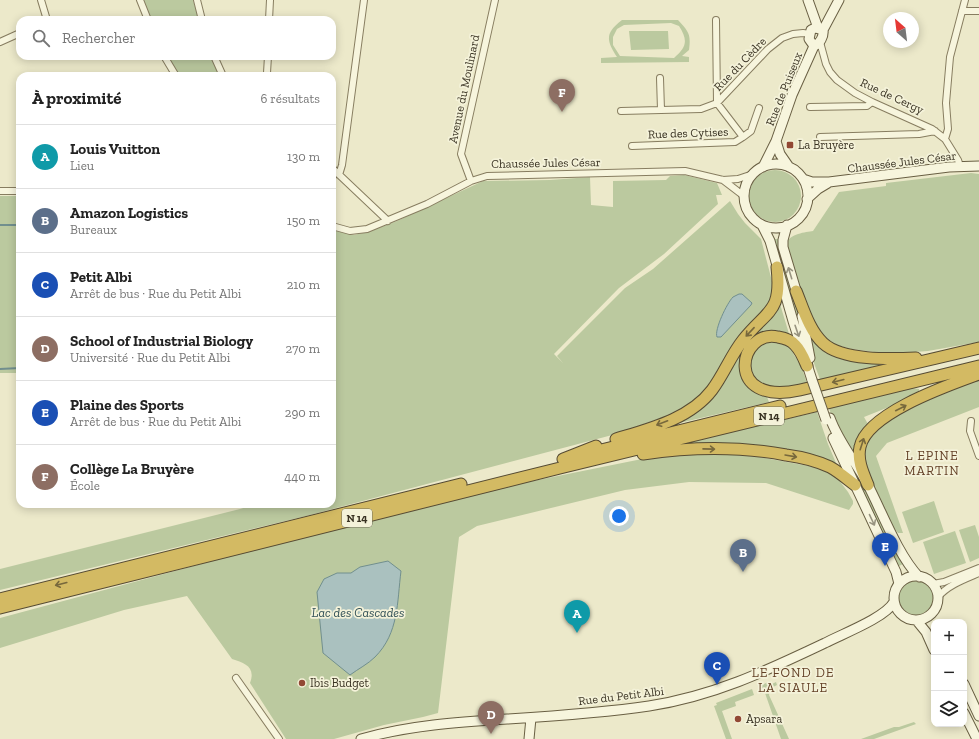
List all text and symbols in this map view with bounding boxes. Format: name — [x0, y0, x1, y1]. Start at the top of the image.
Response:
north arrow — [883, 12, 919, 48]
search box — [16, 16, 336, 60]
icon: search — [30, 27, 52, 49]
text: Rechercher — [62, 29, 136, 47]
street label: Avenue du Moulinard — [446, 33, 482, 145]
street label: Rue du Cèdre — [711, 34, 769, 94]
street label: Rue de Puiseux — [763, 50, 805, 128]
street label: Rue de Cergy — [858, 75, 927, 117]
pin: F — [549, 79, 575, 112]
text: À proximité — [32, 88, 121, 108]
text: 6 résultats — [261, 91, 320, 106]
street label: Rue des Cytises — [647, 125, 729, 141]
place label: La Bruyère — [798, 138, 855, 152]
text: Louis Vuitton — [70, 140, 160, 158]
marker: La Bruyère — [785, 140, 795, 150]
street label: Chaussée Jules César — [847, 148, 957, 176]
text: A — [41, 149, 49, 164]
text: 130 m — [287, 149, 320, 164]
street label: Chaussée Jules César — [491, 155, 601, 171]
text: Lieu — [70, 158, 94, 173]
text: Amazon Logistics — [70, 204, 188, 222]
text: B — [41, 213, 49, 228]
text: 150 m — [287, 213, 320, 228]
text: Bureaux — [70, 222, 117, 237]
one-way arrow — [786, 267, 793, 280]
text: Petit Albi — [70, 268, 132, 286]
text: C — [41, 277, 49, 292]
text: 210 m — [287, 277, 320, 292]
text: Arrêt de bus · Rue du Petit Albi — [70, 286, 241, 301]
one-way arrow — [793, 325, 801, 337]
one-way arrow — [745, 327, 755, 337]
text: School of Industrial Biology — [70, 332, 253, 350]
text: D — [40, 341, 50, 356]
text: 270 m — [286, 341, 320, 356]
text: Université · Rue du Petit Albi — [70, 350, 230, 365]
one-way arrow — [832, 378, 845, 386]
text: Plaine des Sports — [70, 396, 184, 414]
one-way arrow — [895, 404, 907, 411]
text: E — [41, 405, 49, 420]
text: 290 m — [285, 405, 320, 420]
road number: N 14 — [754, 407, 784, 425]
text: Arrêt de bus · Rue du Petit Albi — [70, 414, 241, 429]
one-way arrow — [656, 420, 668, 428]
one-way arrow — [859, 437, 866, 450]
one-way arrow — [702, 445, 715, 453]
district label: L EPINE MARTIN — [904, 448, 960, 478]
one-way arrow — [784, 452, 797, 460]
text: Collège La Bruyère — [70, 460, 194, 478]
text: F — [41, 469, 49, 484]
text: 440 m — [284, 469, 320, 484]
text: École — [70, 478, 100, 493]
your location — [609, 506, 629, 526]
road number: N 14 — [342, 509, 372, 527]
one-way arrow — [869, 514, 876, 526]
pin: E — [872, 533, 898, 566]
pin: B — [730, 539, 756, 572]
one-way arrow — [55, 580, 68, 588]
pin: A — [564, 600, 590, 633]
water label: Lac des Cascades — [312, 605, 404, 620]
map controls — [931, 619, 967, 727]
button: + — [931, 619, 967, 655]
pin: C — [704, 652, 730, 685]
button: − — [931, 655, 967, 691]
district label: LE FOND DE LA SIAULE — [752, 665, 834, 695]
place label: Ibis Budget — [310, 676, 369, 690]
marker: Ibis Budget — [297, 678, 307, 688]
street label: Rue du Petit Albi — [577, 684, 665, 708]
button: layers — [931, 691, 967, 727]
pin: D — [478, 701, 504, 734]
place label: Apsara — [746, 712, 782, 726]
marker: Apsara — [733, 714, 743, 724]

